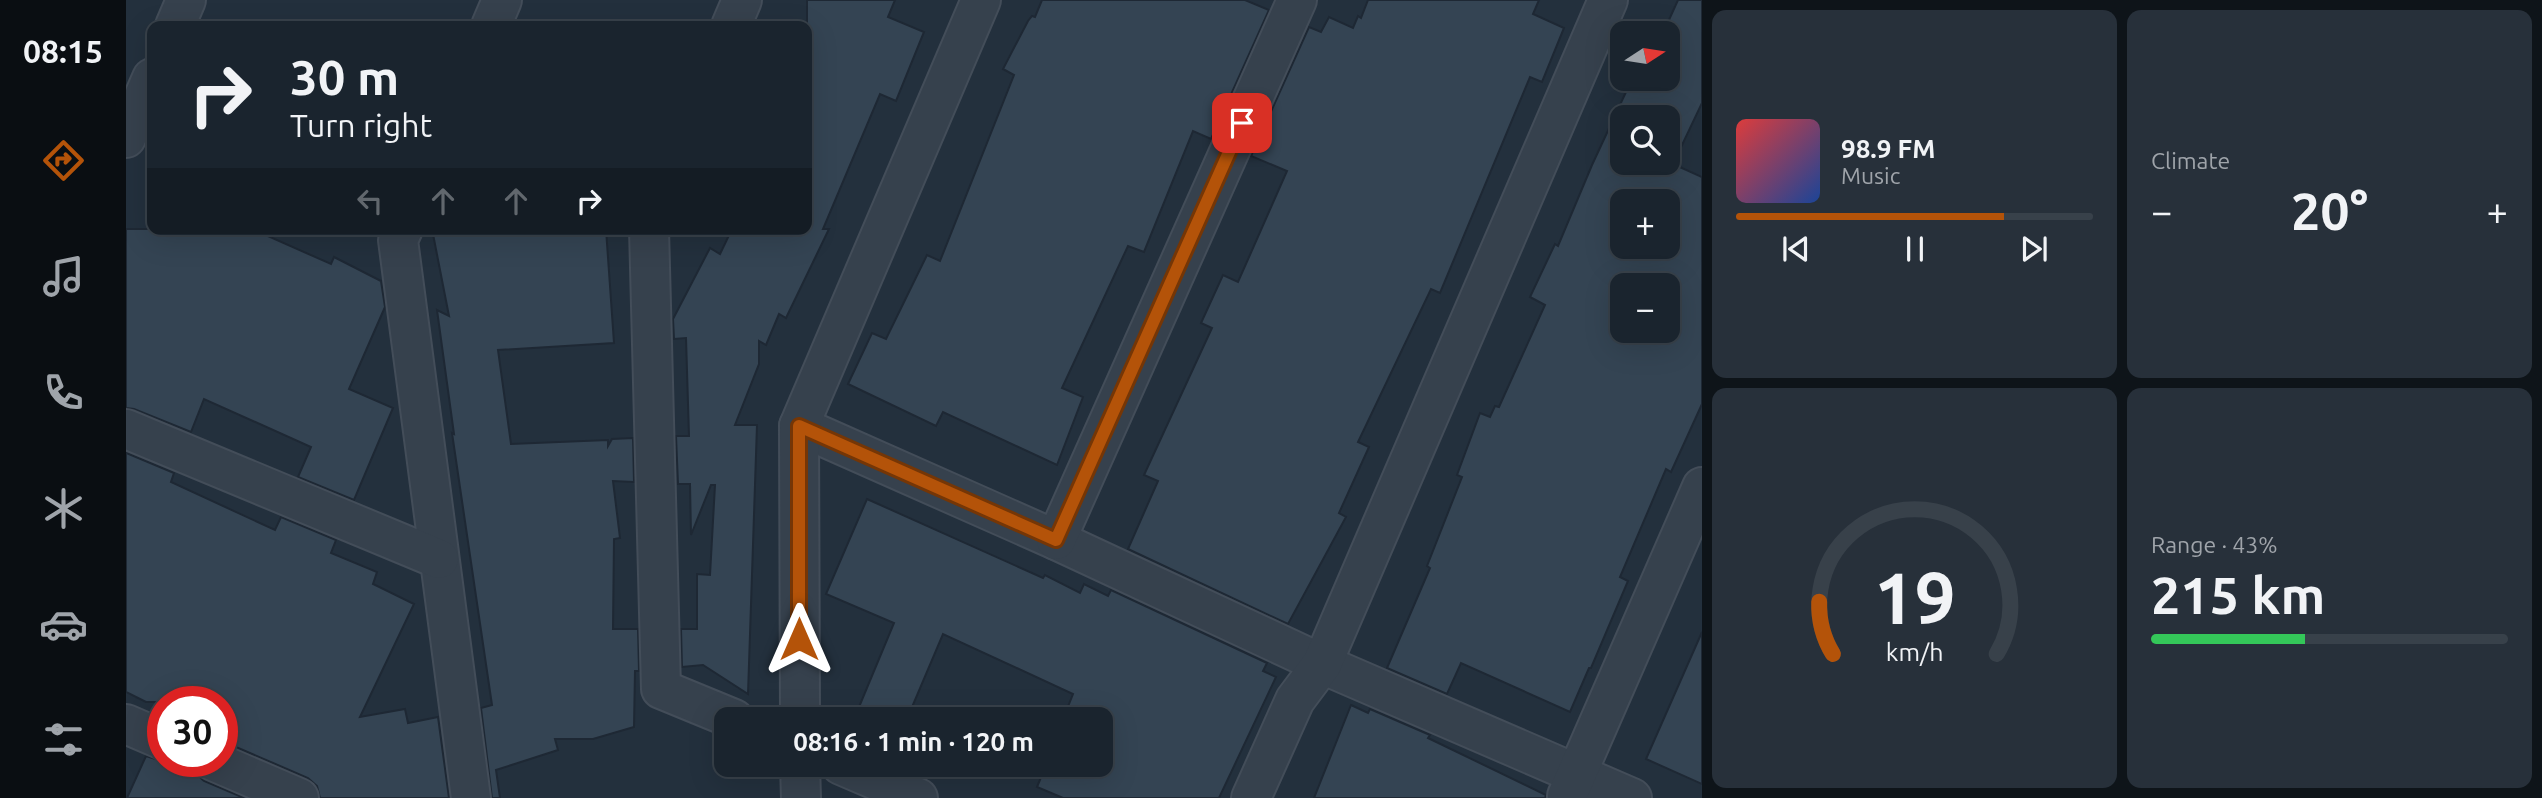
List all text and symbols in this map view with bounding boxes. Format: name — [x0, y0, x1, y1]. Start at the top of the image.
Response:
north arrow — [1610, 21, 1680, 91]
map controls — [1610, 21, 1680, 343]
text: 08:15 — [23, 33, 103, 69]
icon: right — [175, 49, 266, 140]
text: 30 m — [290, 49, 399, 104]
pin — [1212, 93, 1272, 153]
icon: arrive — [1223, 104, 1261, 142]
button: search — [1610, 105, 1680, 175]
text: Turn right — [290, 107, 432, 143]
text: 98.9 FM — [1841, 134, 1935, 163]
icon: directions — [39, 136, 88, 185]
text: Climate — [2151, 148, 2230, 173]
text: Music — [1841, 163, 1900, 188]
icon: left — [351, 182, 389, 220]
icon: ahead — [424, 182, 462, 220]
icon: ahead — [497, 182, 535, 220]
icon: right — [570, 182, 608, 220]
text: 20° — [2291, 182, 2368, 240]
button: + — [1610, 189, 1680, 259]
text: − — [2151, 190, 2172, 232]
text: + — [2487, 190, 2508, 232]
icon: previous — [1777, 230, 1815, 268]
icon: pause — [1896, 230, 1934, 268]
icon: next — [2015, 230, 2053, 268]
icon: music — [39, 252, 88, 301]
button: − — [1610, 273, 1680, 343]
icon: phone — [39, 368, 88, 417]
icon: climate — [39, 484, 88, 533]
text: Range · 43% — [2151, 532, 2278, 557]
text: 19 — [1873, 556, 1956, 638]
text: 215 km — [2151, 566, 2325, 624]
icon: car — [39, 600, 88, 649]
position arrow — [762, 602, 836, 676]
text: km/h — [1886, 638, 1943, 666]
speed limit sign: 30 — [147, 686, 238, 777]
icon: filters — [39, 715, 88, 764]
text: 08:16 · 1 min · 120 m — [793, 727, 1034, 756]

